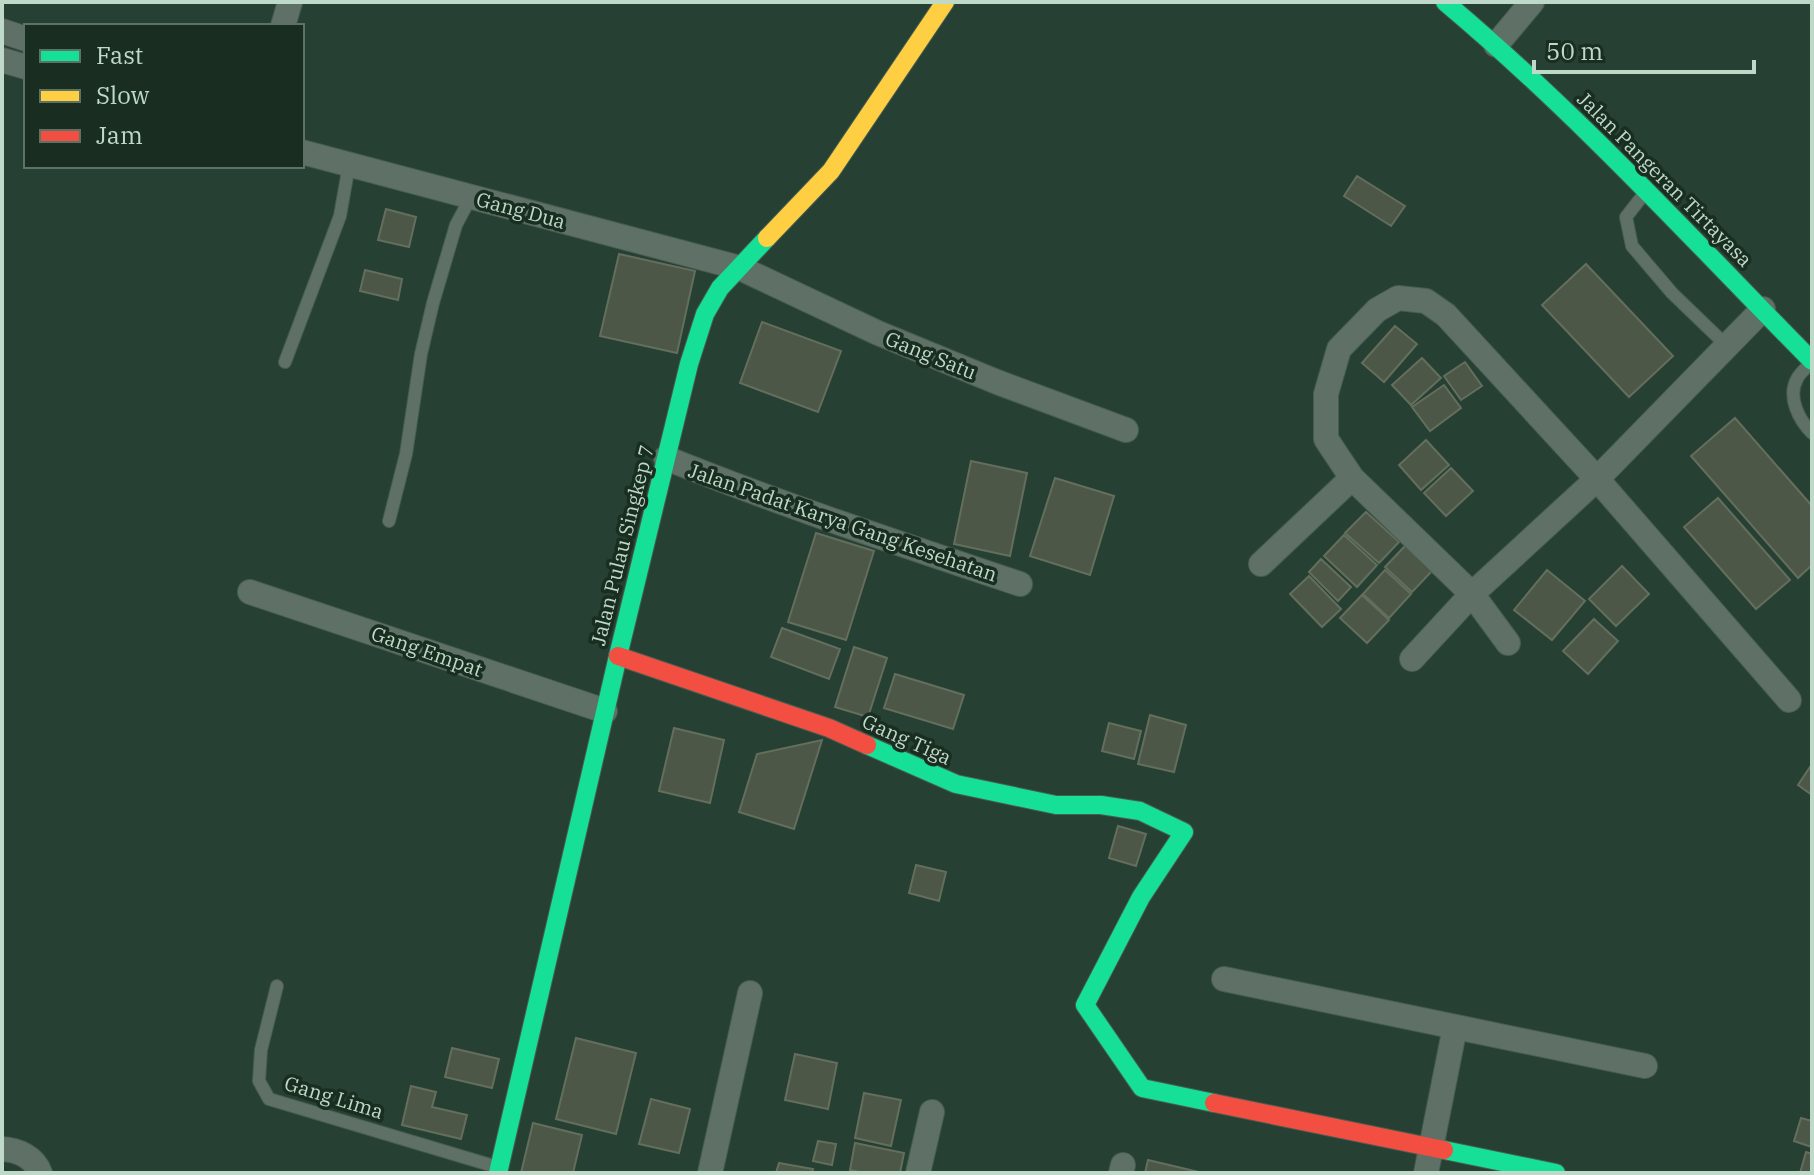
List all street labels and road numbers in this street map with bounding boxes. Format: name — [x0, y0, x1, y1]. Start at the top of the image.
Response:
street label: Jalan Pangeran Tirtayasa — [1572, 86, 1758, 272]
street label: Gang Dua — [473, 185, 569, 235]
street label: Gang Satu — [882, 325, 980, 385]
street label: Jalan Pulau Singkep 7 — [584, 442, 660, 648]
street label: Jalan Padat Karya Gang Kesehatan — [685, 456, 1001, 588]
street label: Gang Empat — [368, 619, 486, 683]
street label: Gang Tiga — [858, 707, 956, 771]
street label: Gang Lima — [281, 1069, 387, 1125]

